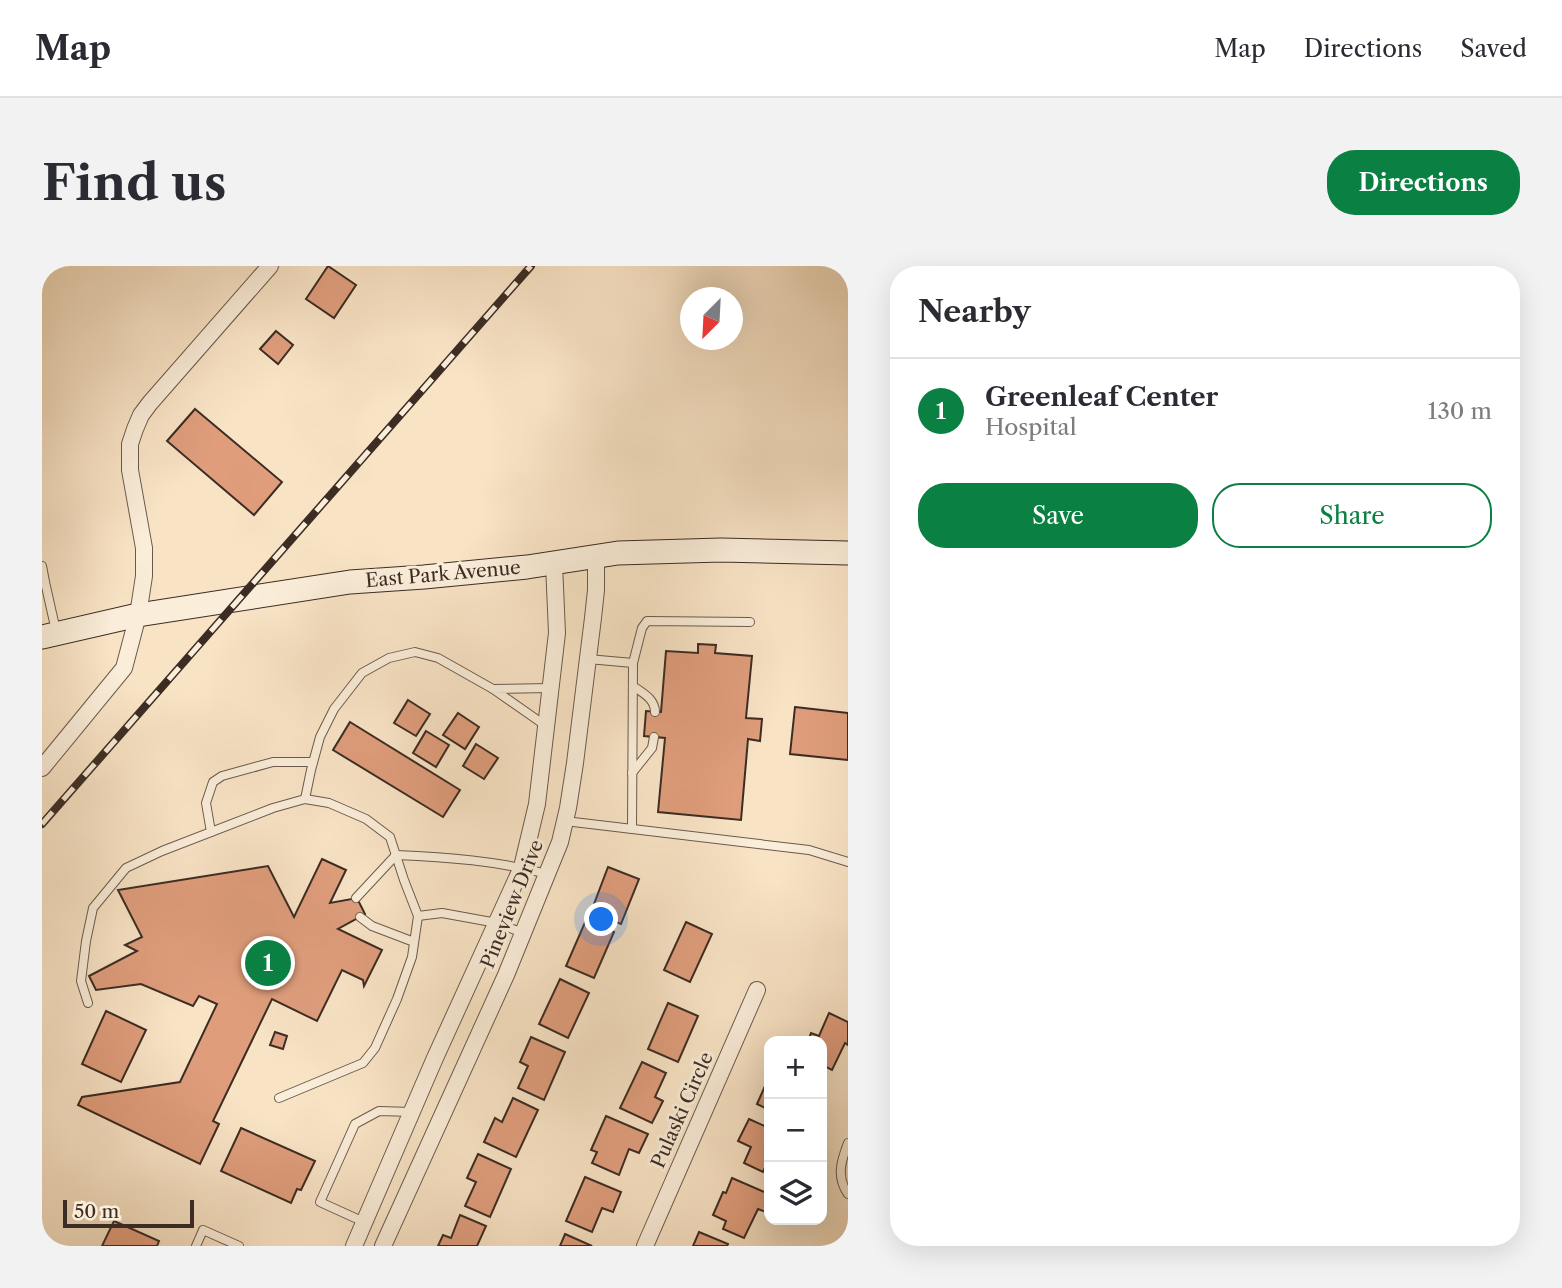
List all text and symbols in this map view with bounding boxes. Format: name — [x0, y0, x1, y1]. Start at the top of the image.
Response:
text: Map — [35, 28, 111, 69]
text: Map — [1214, 34, 1266, 63]
text: Directions — [1304, 34, 1422, 63]
text: Saved — [1460, 34, 1527, 63]
button: Directions — [1327, 150, 1520, 215]
text: Find us — [42, 152, 226, 213]
north arrow — [680, 287, 743, 350]
text: Nearby — [918, 293, 1031, 330]
text: Greenleaf Center — [985, 381, 1218, 413]
text: 1 — [936, 397, 946, 425]
text: 130 m — [1428, 397, 1492, 425]
text: Hospital — [985, 413, 1077, 441]
button: Save — [918, 483, 1198, 548]
button: Share — [1212, 483, 1492, 548]
street label: East Park Avenue — [364, 556, 522, 592]
street label: Pineview Drive — [476, 836, 548, 972]
your location — [584, 902, 618, 936]
pin: 1 — [245, 937, 291, 989]
map controls — [764, 1036, 827, 1225]
button: + — [764, 1036, 827, 1099]
street label: Pulaski Circle — [646, 1048, 718, 1172]
button: − — [764, 1099, 827, 1162]
button: layers — [764, 1162, 827, 1225]
scale bar — [63, 1197, 194, 1229]
text: 50 m — [74, 1200, 119, 1223]

